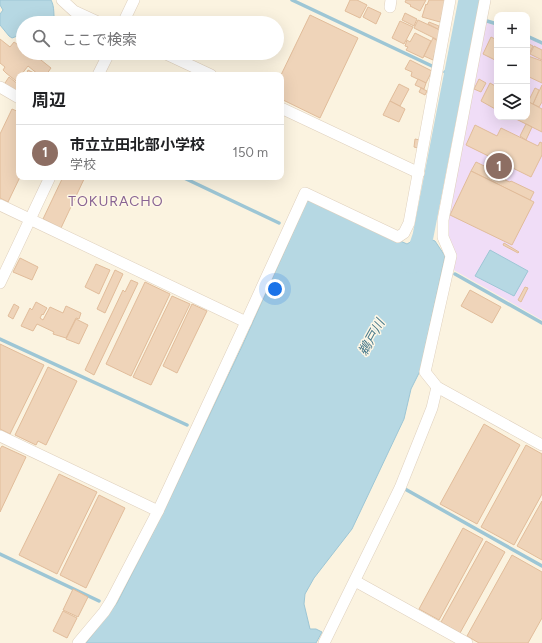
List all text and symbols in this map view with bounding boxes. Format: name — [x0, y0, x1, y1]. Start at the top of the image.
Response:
map controls — [494, 12, 530, 120]
button: + — [494, 12, 530, 48]
search box — [16, 16, 284, 60]
icon: search — [30, 27, 52, 49]
text: ここで検索 — [62, 31, 137, 49]
button: − — [494, 48, 530, 84]
button: layers — [494, 84, 530, 120]
text: 周辺 — [32, 90, 66, 110]
text: 市立立田北部小学校 — [70, 136, 205, 154]
text: 1 — [42, 145, 48, 160]
text: 150 m — [233, 145, 268, 160]
pin: 1 — [486, 151, 512, 181]
text: 学校 — [70, 157, 96, 172]
district label: TOKURACHO — [68, 193, 164, 210]
your location — [265, 279, 285, 299]
water label: 鵜戸川 — [355, 315, 388, 358]

